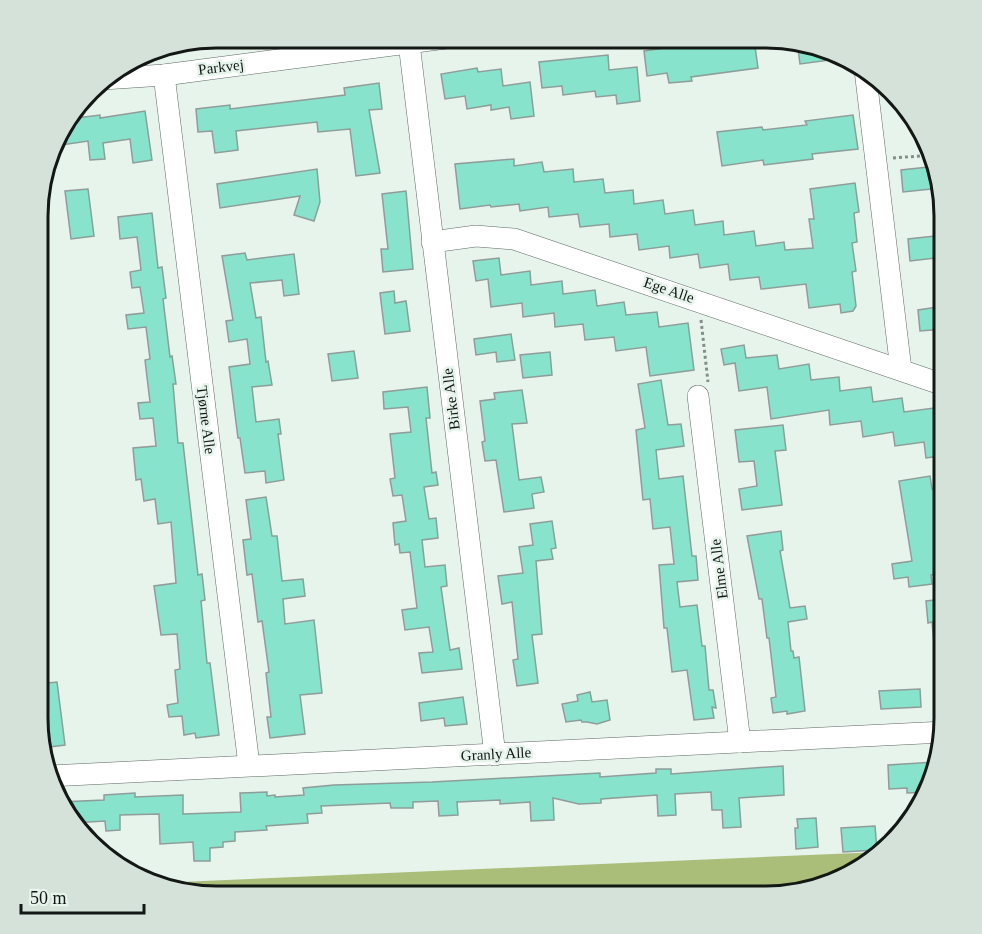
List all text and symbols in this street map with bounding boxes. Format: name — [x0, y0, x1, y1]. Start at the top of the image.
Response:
street label: Parkvej — [197, 56, 245, 78]
street label: Ege Alle — [642, 274, 697, 306]
street label: Birke Alle — [439, 367, 463, 431]
street label: Tjørne Alle — [194, 385, 218, 455]
street label: Elme Alle — [707, 538, 731, 600]
street label: Granly Alle — [460, 744, 532, 764]
scale bar — [21, 877, 144, 915]
text: 50 m — [30, 888, 67, 908]

